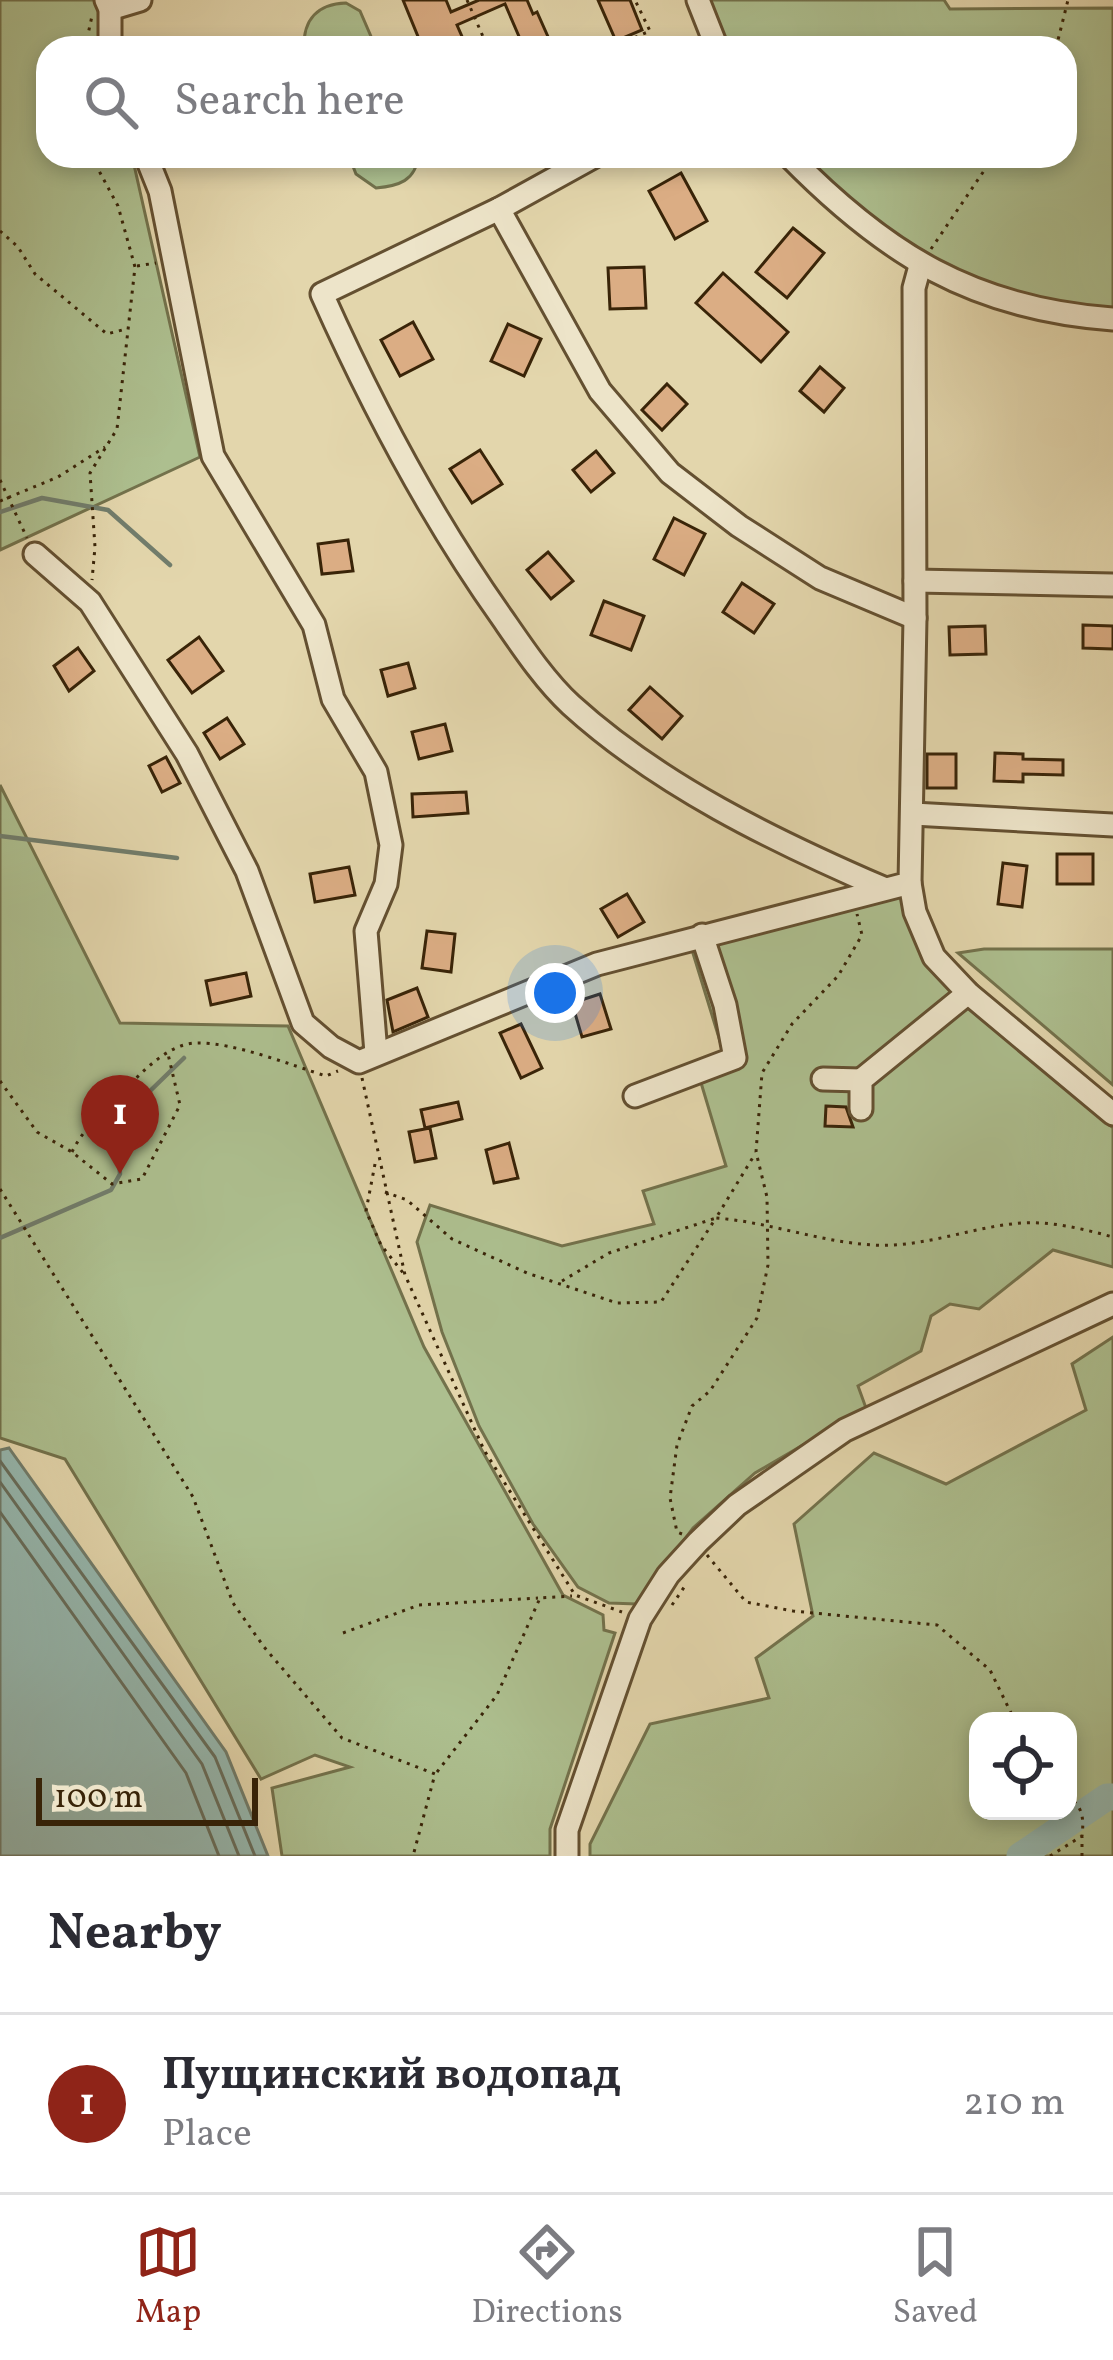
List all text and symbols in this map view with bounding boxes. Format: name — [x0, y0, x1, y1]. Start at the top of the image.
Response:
search box — [36, 36, 1077, 168]
icon: search — [78, 69, 144, 135]
text: Search here — [174, 71, 405, 134]
your location — [525, 963, 585, 1023]
pin: 1 — [81, 1075, 159, 1174]
map controls — [969, 1712, 1077, 1820]
button: locate — [969, 1712, 1077, 1820]
scale bar — [36, 1772, 258, 1825]
text: 100 m — [54, 1776, 143, 1822]
text: Nearby — [48, 1899, 222, 1970]
text: Пущинский водопад — [162, 2045, 621, 2108]
text: 1 — [79, 2077, 95, 2131]
text: 210 m — [963, 2077, 1065, 2131]
text: Place — [162, 2108, 252, 2162]
tab: Map — [135, 2219, 201, 2337]
tab: Directions — [471, 2219, 623, 2337]
tab: Saved — [893, 2219, 978, 2337]

